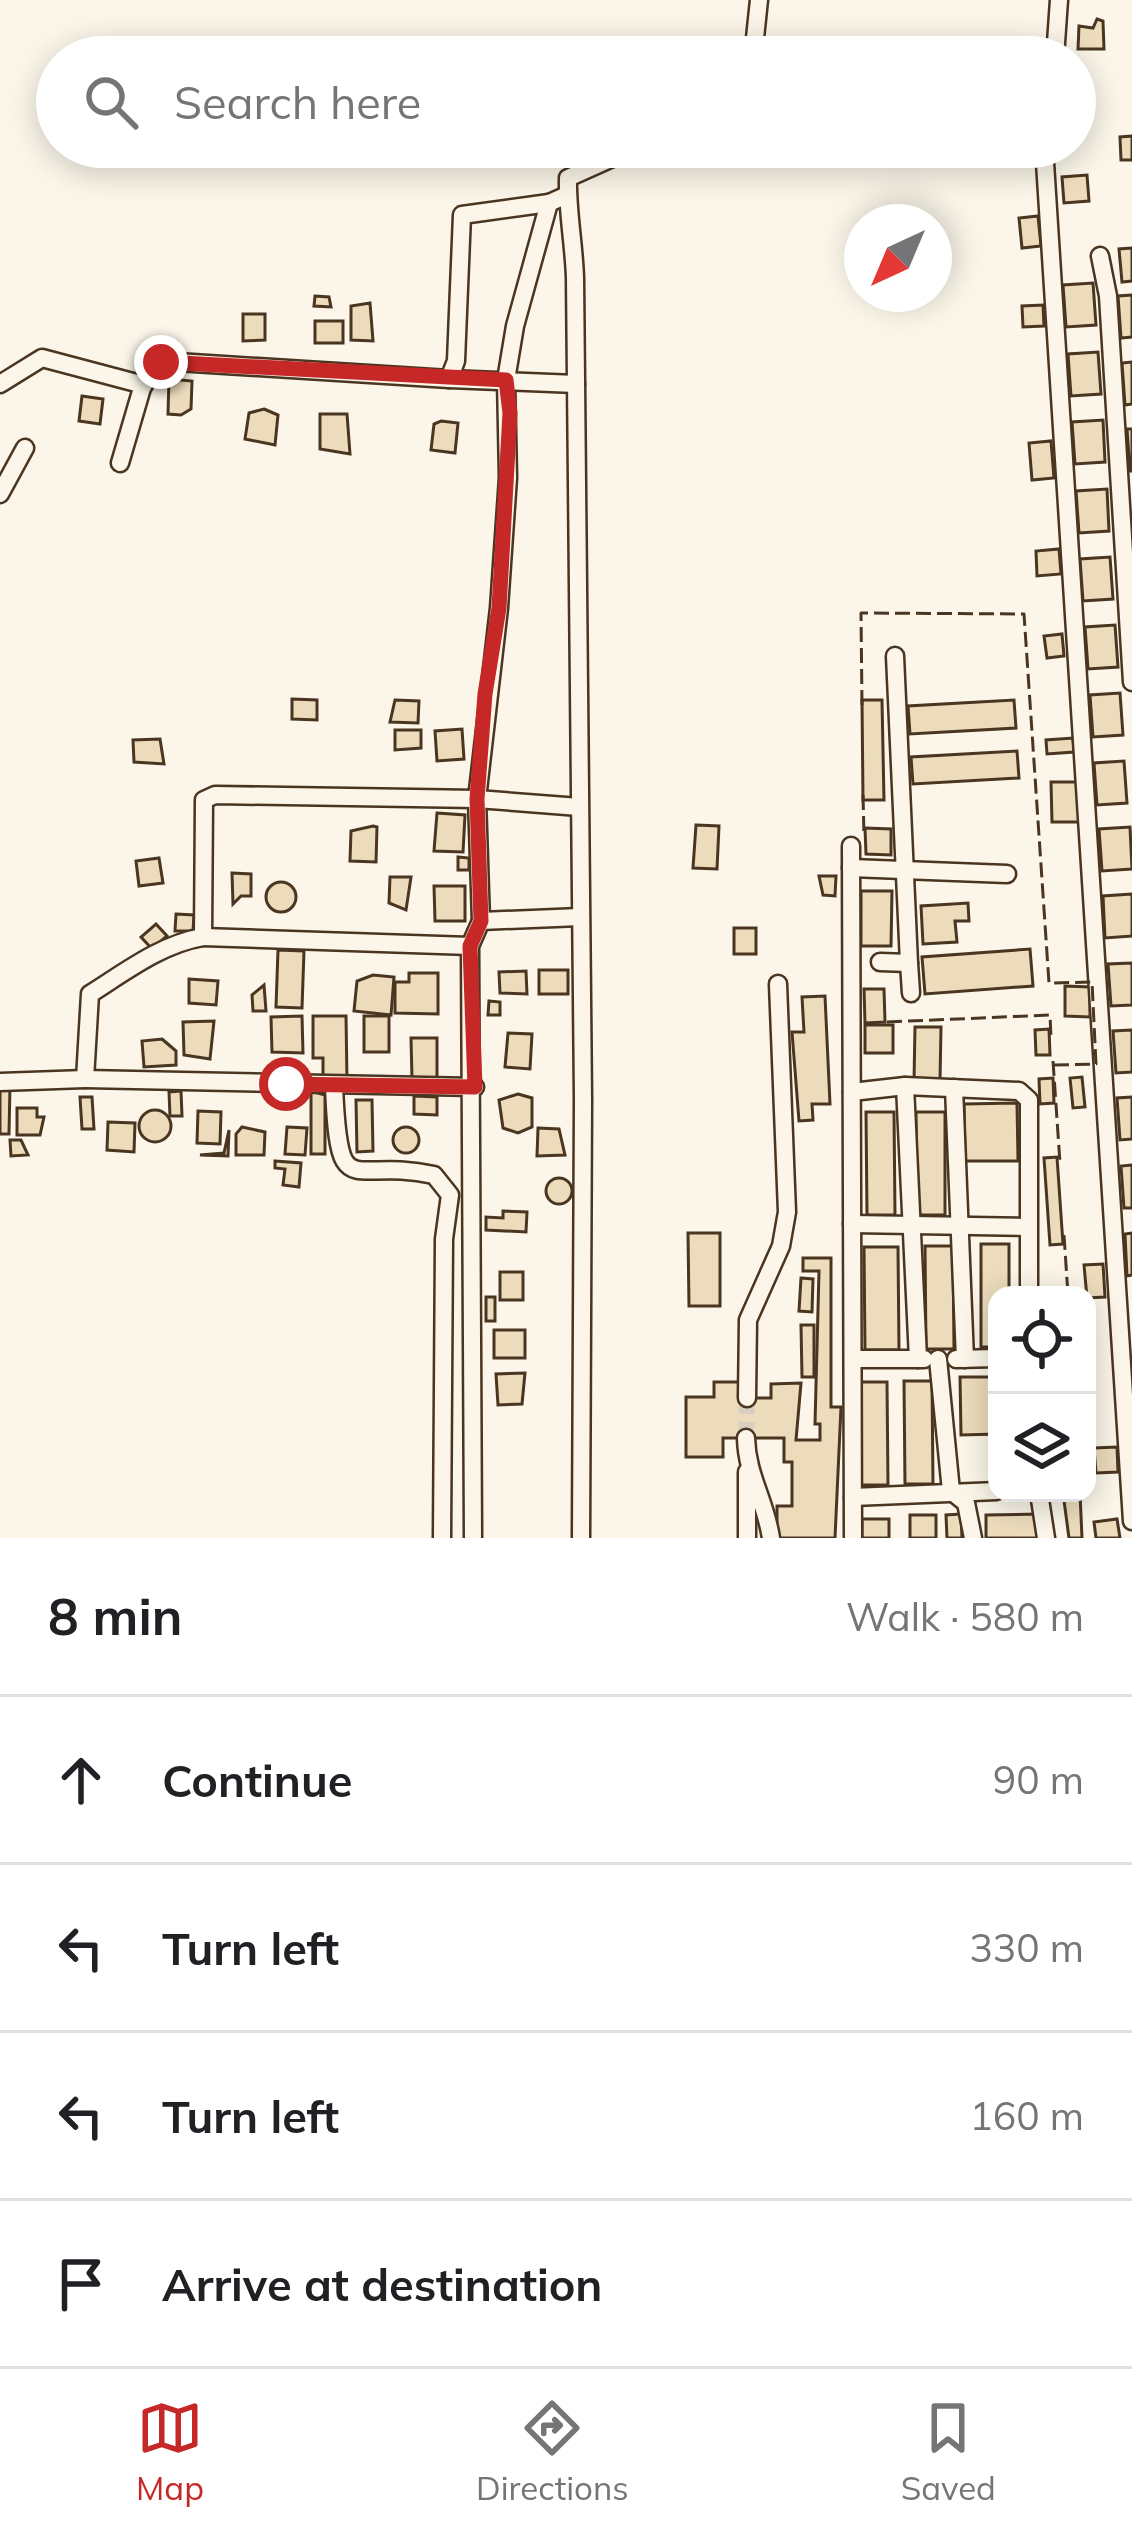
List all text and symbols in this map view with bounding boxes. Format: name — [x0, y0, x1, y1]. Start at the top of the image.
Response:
search box — [36, 36, 1096, 168]
icon: search — [78, 69, 144, 135]
text: Search here — [174, 74, 421, 130]
north arrow — [844, 204, 952, 312]
route end — [134, 335, 188, 389]
route start — [259, 1057, 313, 1111]
map controls — [988, 1286, 1096, 1502]
button: locate — [988, 1286, 1096, 1394]
button: layers — [988, 1394, 1096, 1502]
text: 8 min — [48, 1584, 183, 1648]
text: Walk · 580 m — [846, 1592, 1084, 1641]
icon: ahead — [48, 1747, 114, 1813]
text: Continue — [162, 1752, 352, 1808]
text: 90 m — [993, 1755, 1084, 1804]
icon: left — [48, 1915, 114, 1981]
text: Turn left — [162, 1920, 339, 1976]
text: 330 m — [969, 1923, 1084, 1972]
icon: left — [48, 2083, 114, 2149]
text: Turn left — [162, 2088, 339, 2144]
text: 160 m — [969, 2091, 1084, 2140]
icon: arrive — [48, 2251, 114, 2317]
text: Arrive at destination — [162, 2256, 602, 2312]
tab: Map — [136, 2395, 204, 2508]
tab: Directions — [476, 2395, 629, 2508]
tab: Saved — [901, 2395, 996, 2508]

